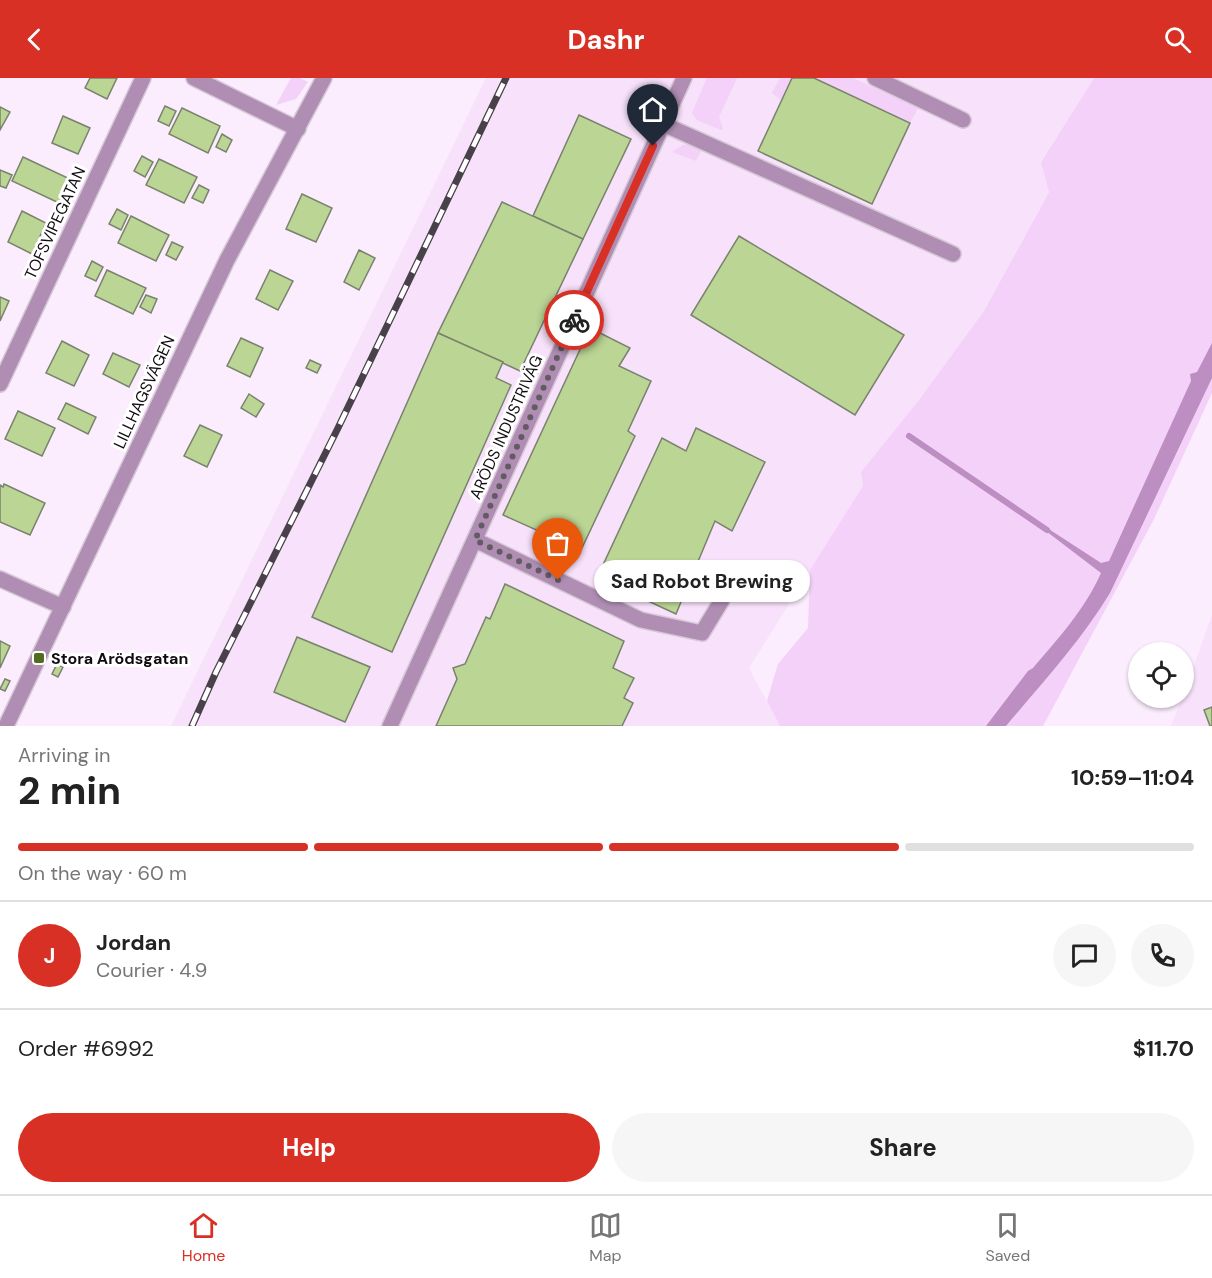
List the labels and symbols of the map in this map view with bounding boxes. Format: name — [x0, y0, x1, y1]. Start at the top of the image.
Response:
pin — [627, 84, 678, 146]
street label: TOFSVIPEGATAN — [20, 163, 90, 283]
courier — [544, 290, 604, 350]
street label: LILLHAGSVÄGEN — [109, 332, 179, 452]
street label: ARÖDS INDUSTRIVÄG — [465, 352, 547, 502]
pin — [532, 518, 583, 580]
callout: Sad Robot Brewing — [594, 559, 810, 601]
place label: Stora Arödsgatan — [51, 648, 188, 669]
marker: Stora Arödsgatan — [32, 651, 46, 665]

